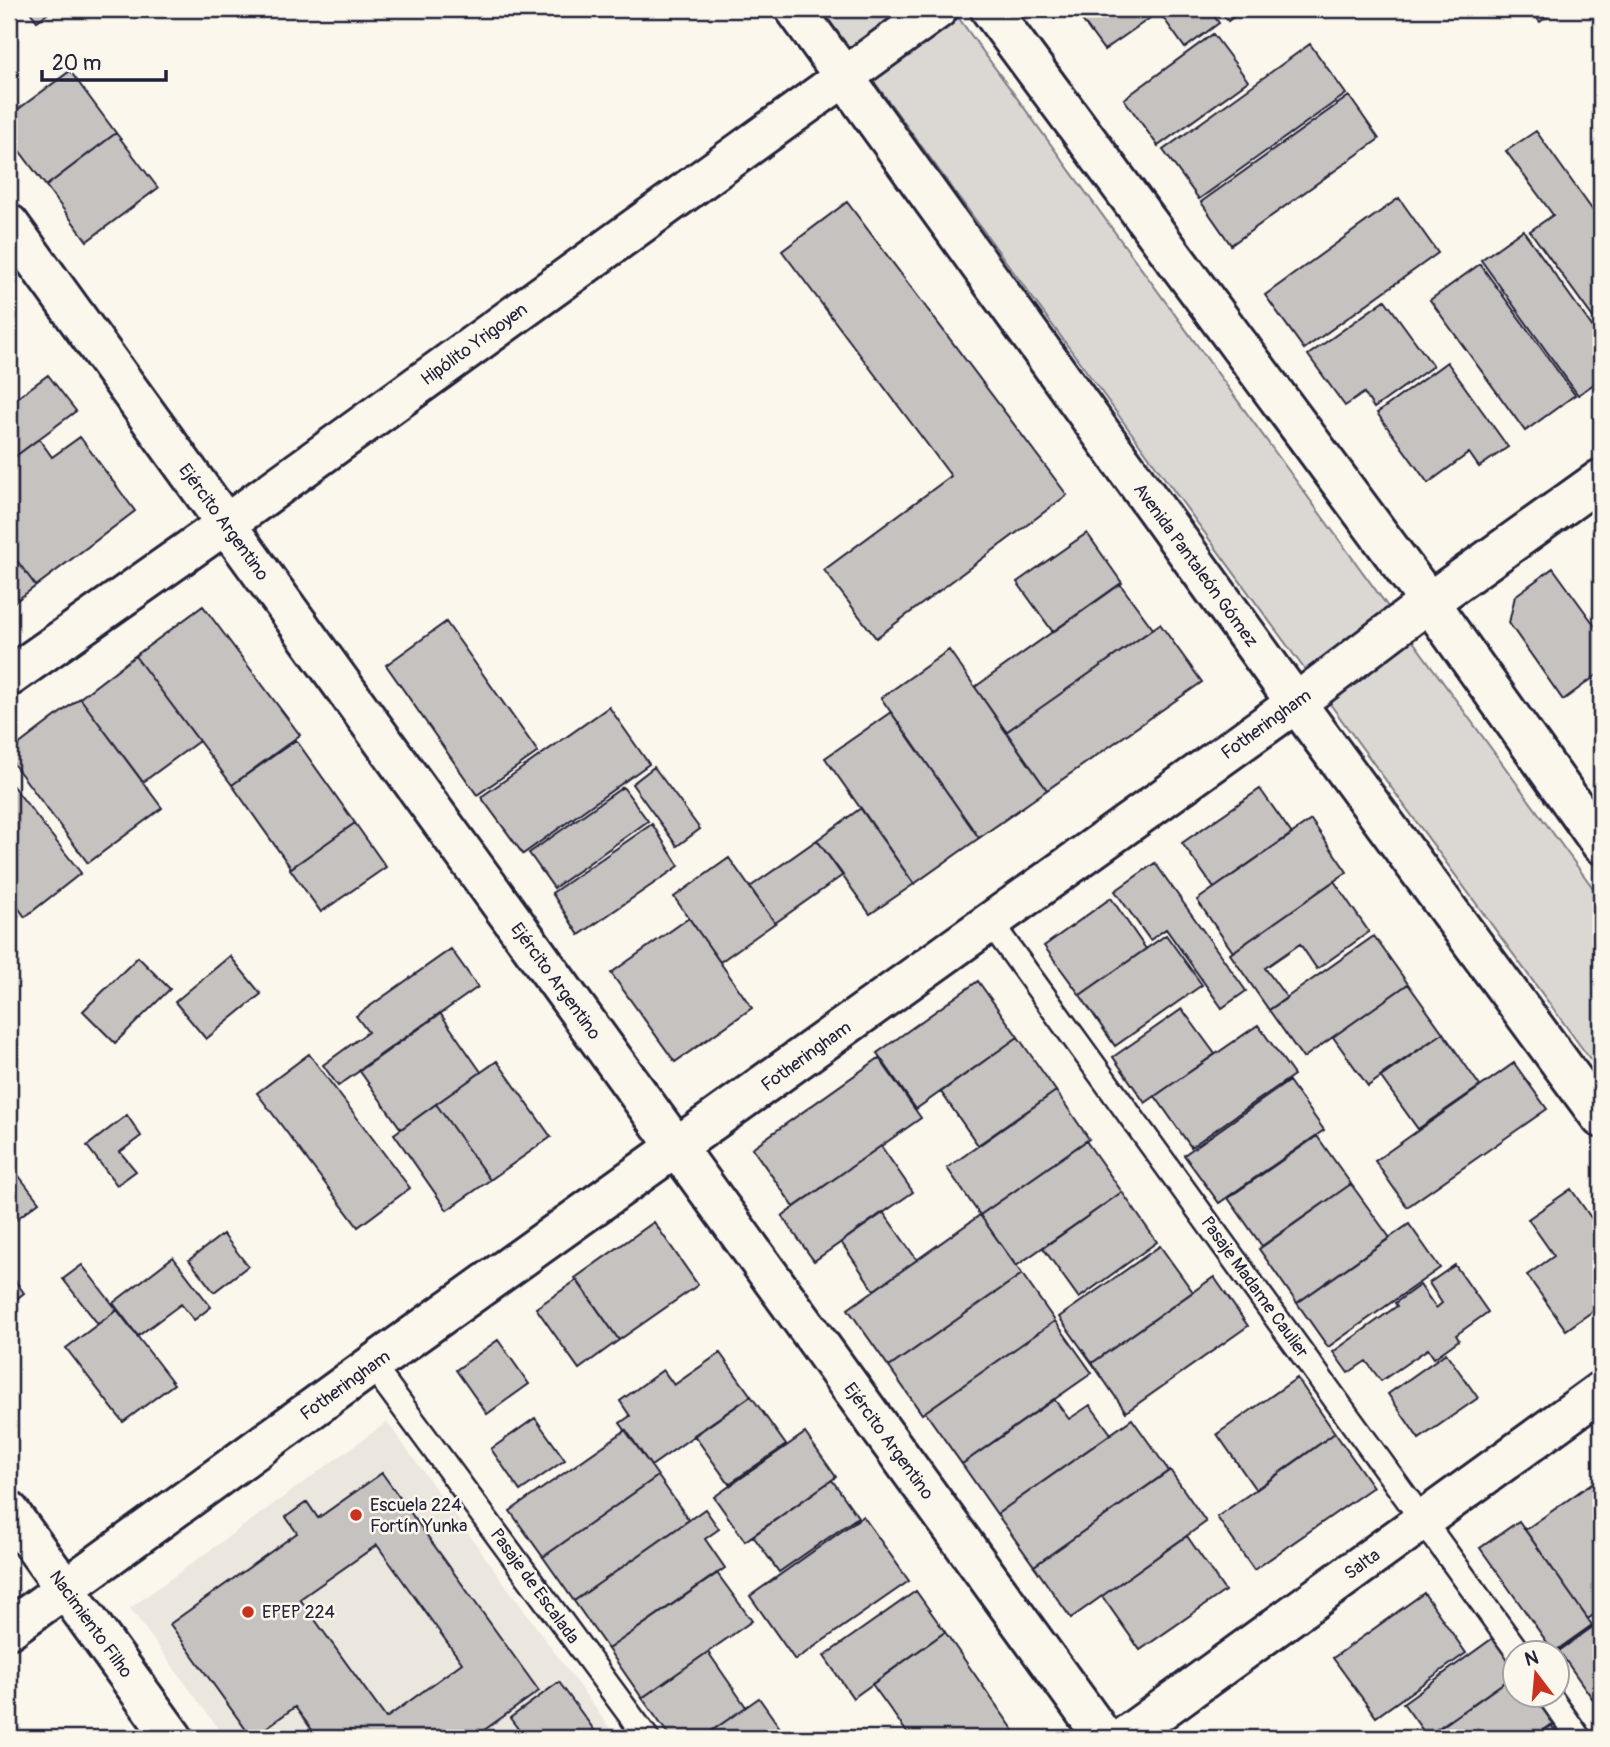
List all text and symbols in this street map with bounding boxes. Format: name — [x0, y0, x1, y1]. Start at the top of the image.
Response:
scale bar — [42, 38, 166, 82]
text: 20 m — [52, 50, 101, 77]
street label: Hipólito Yrigoyen — [416, 298, 532, 391]
street label: Ejército Argentino — [173, 459, 274, 585]
street label: Avenida Pantaleón Gómez — [1128, 479, 1263, 652]
street label: Fotheringham — [1217, 684, 1316, 765]
street label: Ejército Argentino — [505, 918, 606, 1044]
street label: Fotheringham — [757, 1016, 856, 1097]
street label: Pasaje Madame Caulier — [1196, 1212, 1314, 1363]
street label: Fotheringham — [296, 1345, 395, 1426]
street label: Ejército Argentino — [838, 1378, 939, 1504]
place label: Escuela 224 Fortín Yunka — [370, 1494, 467, 1538]
marker: Escuela 224 Fortín Yunka — [348, 1507, 364, 1523]
street label: Pasaje de Escalada — [485, 1524, 584, 1649]
street label: Salta — [1340, 1544, 1385, 1585]
street label: Nacimiento Filho — [44, 1566, 138, 1683]
place label: EPEP 224 — [262, 1601, 336, 1624]
marker: EPEP 224 — [240, 1604, 256, 1620]
north arrow — [1502, 1638, 1572, 1708]
text: N — [1522, 1645, 1541, 1672]

